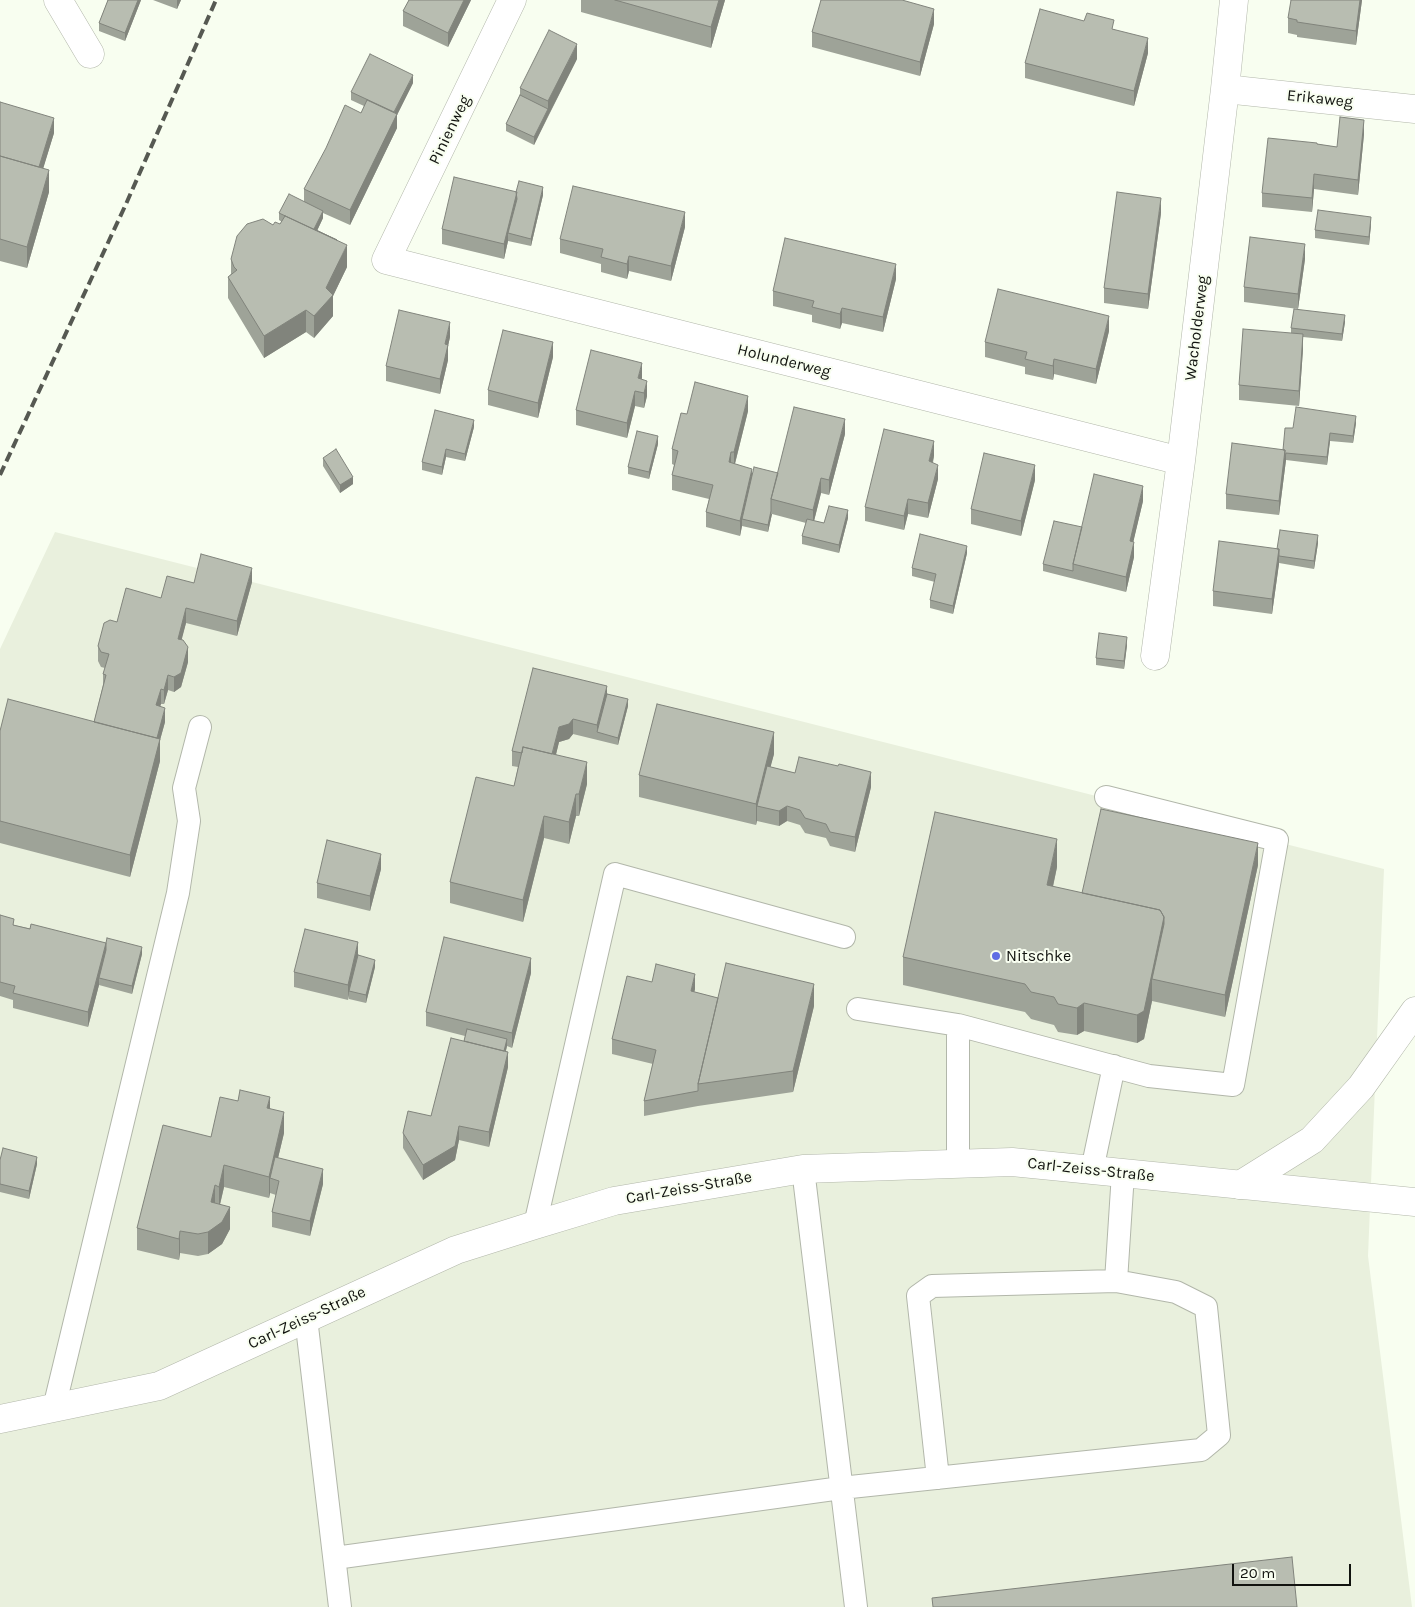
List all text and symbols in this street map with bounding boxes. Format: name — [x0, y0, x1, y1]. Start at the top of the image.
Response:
street label: Erikaweg — [1286, 86, 1354, 112]
street label: Pinienweg — [425, 92, 475, 168]
street label: Wacholderweg — [1181, 274, 1213, 382]
street label: Holunderweg — [735, 340, 833, 382]
place label: Nitschke — [1006, 946, 1071, 966]
marker: Nitschke — [990, 950, 1002, 962]
street label: Carl-Zeiss-Straße — [1027, 1154, 1155, 1186]
street label: Carl-Zeiss-Straße — [625, 1167, 753, 1209]
street label: Carl-Zeiss-Straße — [245, 1282, 369, 1354]
scale bar — [1235, 1554, 1354, 1586]
text: 20 m — [1240, 1564, 1275, 1582]

